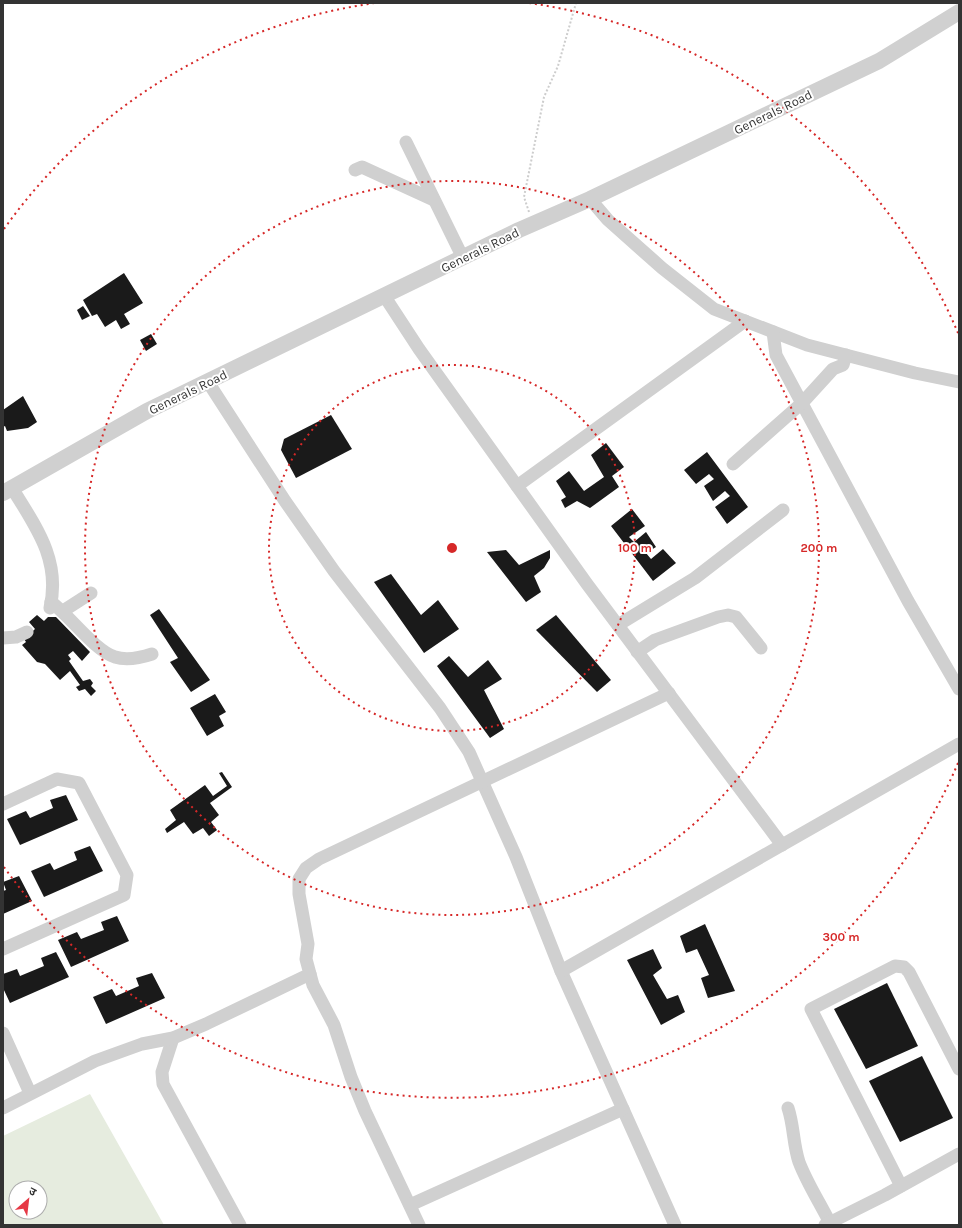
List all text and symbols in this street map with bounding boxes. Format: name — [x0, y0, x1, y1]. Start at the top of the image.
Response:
street label: Generals Road — [732, 87, 814, 137]
street label: Generals Road — [439, 225, 521, 275]
street label: Generals Road — [147, 367, 229, 417]
centre of rings — [445, 541, 459, 555]
text: 100 m — [618, 541, 652, 555]
text: 200 m — [801, 541, 837, 555]
text: 300 m — [822, 930, 860, 944]
north arrow — [8, 1180, 48, 1220]
text: उ — [27, 1184, 39, 1199]

